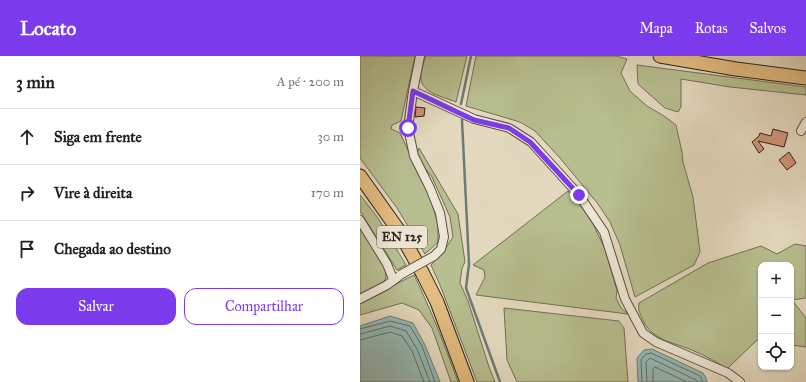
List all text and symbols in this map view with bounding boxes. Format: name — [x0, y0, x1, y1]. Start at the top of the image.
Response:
text: Locato — [20, 17, 76, 40]
text: Mapa — [639, 20, 673, 37]
text: Rotas — [695, 20, 728, 37]
text: Salvos — [750, 20, 786, 37]
text: 3 min — [16, 72, 55, 93]
text: A pé · 200 m — [277, 74, 344, 90]
route start — [399, 119, 417, 137]
icon: ahead — [16, 126, 38, 148]
text: Siga em frente — [54, 128, 142, 146]
text: 30 m — [318, 129, 344, 145]
icon: right — [16, 182, 38, 204]
text: Vire à direita — [54, 184, 132, 202]
text: 170 m — [311, 185, 344, 201]
route end — [570, 186, 588, 204]
road number: EN 125 — [377, 226, 427, 248]
icon: arrive — [16, 238, 38, 260]
text: Chegada ao destino — [54, 240, 171, 258]
map controls — [758, 262, 794, 370]
button: + — [758, 262, 794, 298]
button: Salvar — [16, 288, 176, 325]
button: Compartilhar — [184, 288, 344, 325]
button: − — [758, 298, 794, 334]
button: locate — [758, 334, 794, 370]

